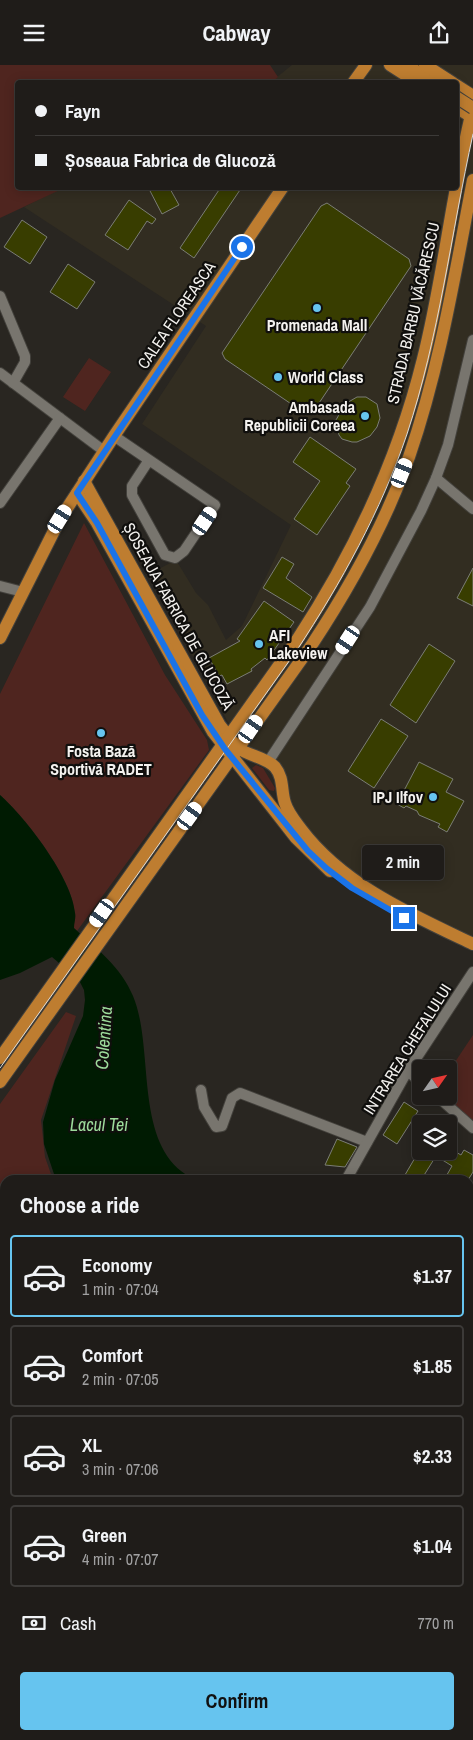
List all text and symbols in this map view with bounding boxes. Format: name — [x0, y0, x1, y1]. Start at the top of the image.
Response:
text: Cabway — [202, 18, 271, 48]
icon: menu — [20, 19, 48, 47]
icon: share — [425, 19, 453, 47]
text: Fayn — [65, 98, 101, 124]
text: Șoseaua Fabrica de Glucoză — [65, 147, 276, 173]
street label: STRADA BARBU VĂCĂRESCU — [381, 220, 445, 406]
route start — [231, 236, 253, 258]
street label: CALEA FLOREASCA — [132, 257, 220, 373]
marker: Promenada Mall — [311, 302, 323, 314]
place label: Promenada Mall — [267, 314, 367, 336]
place label: World Class — [288, 366, 364, 388]
marker: World Class — [272, 371, 284, 383]
place label: Ambasada Republicii Coreea — [244, 396, 356, 436]
marker: Ambasada Republicii Coreea — [359, 410, 371, 422]
car — [389, 456, 414, 490]
car — [45, 502, 74, 536]
car — [190, 504, 219, 538]
street label: ȘOSEAUA FABRICA DE GLUCOZĂ — [118, 519, 240, 714]
car — [333, 623, 362, 657]
place label: AFI Lakeview — [269, 624, 328, 664]
marker: AFI Lakeview — [253, 638, 265, 650]
car — [236, 712, 265, 746]
marker: Fosta Bază Sportivă RADET — [95, 727, 107, 739]
place label: Fosta Bază Sportivă RADET — [50, 740, 152, 780]
place label: IPJ Ilfov — [373, 786, 424, 808]
marker: IPJ Ilfov — [427, 791, 439, 803]
car — [175, 799, 204, 833]
callout: 2 min — [363, 845, 445, 881]
text: 2 min — [386, 851, 420, 873]
car — [87, 896, 116, 930]
route end — [393, 907, 415, 929]
street label: INTRAREA CHEFALULUI — [358, 979, 456, 1119]
water label: Colentina — [89, 1006, 118, 1070]
north arrow — [412, 1060, 458, 1105]
map controls — [412, 1060, 457, 1160]
water label: Lacul Tei — [70, 1112, 128, 1137]
button: layers — [412, 1115, 457, 1160]
text: Choose a ride — [20, 1190, 139, 1220]
text: Economy — [82, 1252, 152, 1278]
icon: car — [22, 1254, 67, 1299]
text: $1.37 — [413, 1263, 452, 1289]
text: 1 min · 07:04 — [82, 1278, 159, 1300]
text: Comfort — [82, 1342, 143, 1368]
icon: car — [22, 1344, 67, 1389]
text: $1.85 — [413, 1353, 452, 1379]
text: 2 min · 07:05 — [82, 1368, 159, 1390]
text: XL — [82, 1432, 102, 1458]
icon: car — [22, 1434, 67, 1479]
text: $2.33 — [413, 1443, 452, 1469]
text: 3 min · 07:06 — [82, 1458, 159, 1480]
text: Green — [82, 1522, 127, 1548]
icon: car — [22, 1524, 67, 1569]
text: $1.04 — [413, 1533, 452, 1559]
text: 4 min · 07:07 — [82, 1548, 159, 1570]
icon: cash — [20, 1609, 48, 1637]
text: Cash — [60, 1610, 96, 1636]
text: 770 m — [418, 1612, 454, 1634]
button: Confirm — [20, 1672, 454, 1730]

